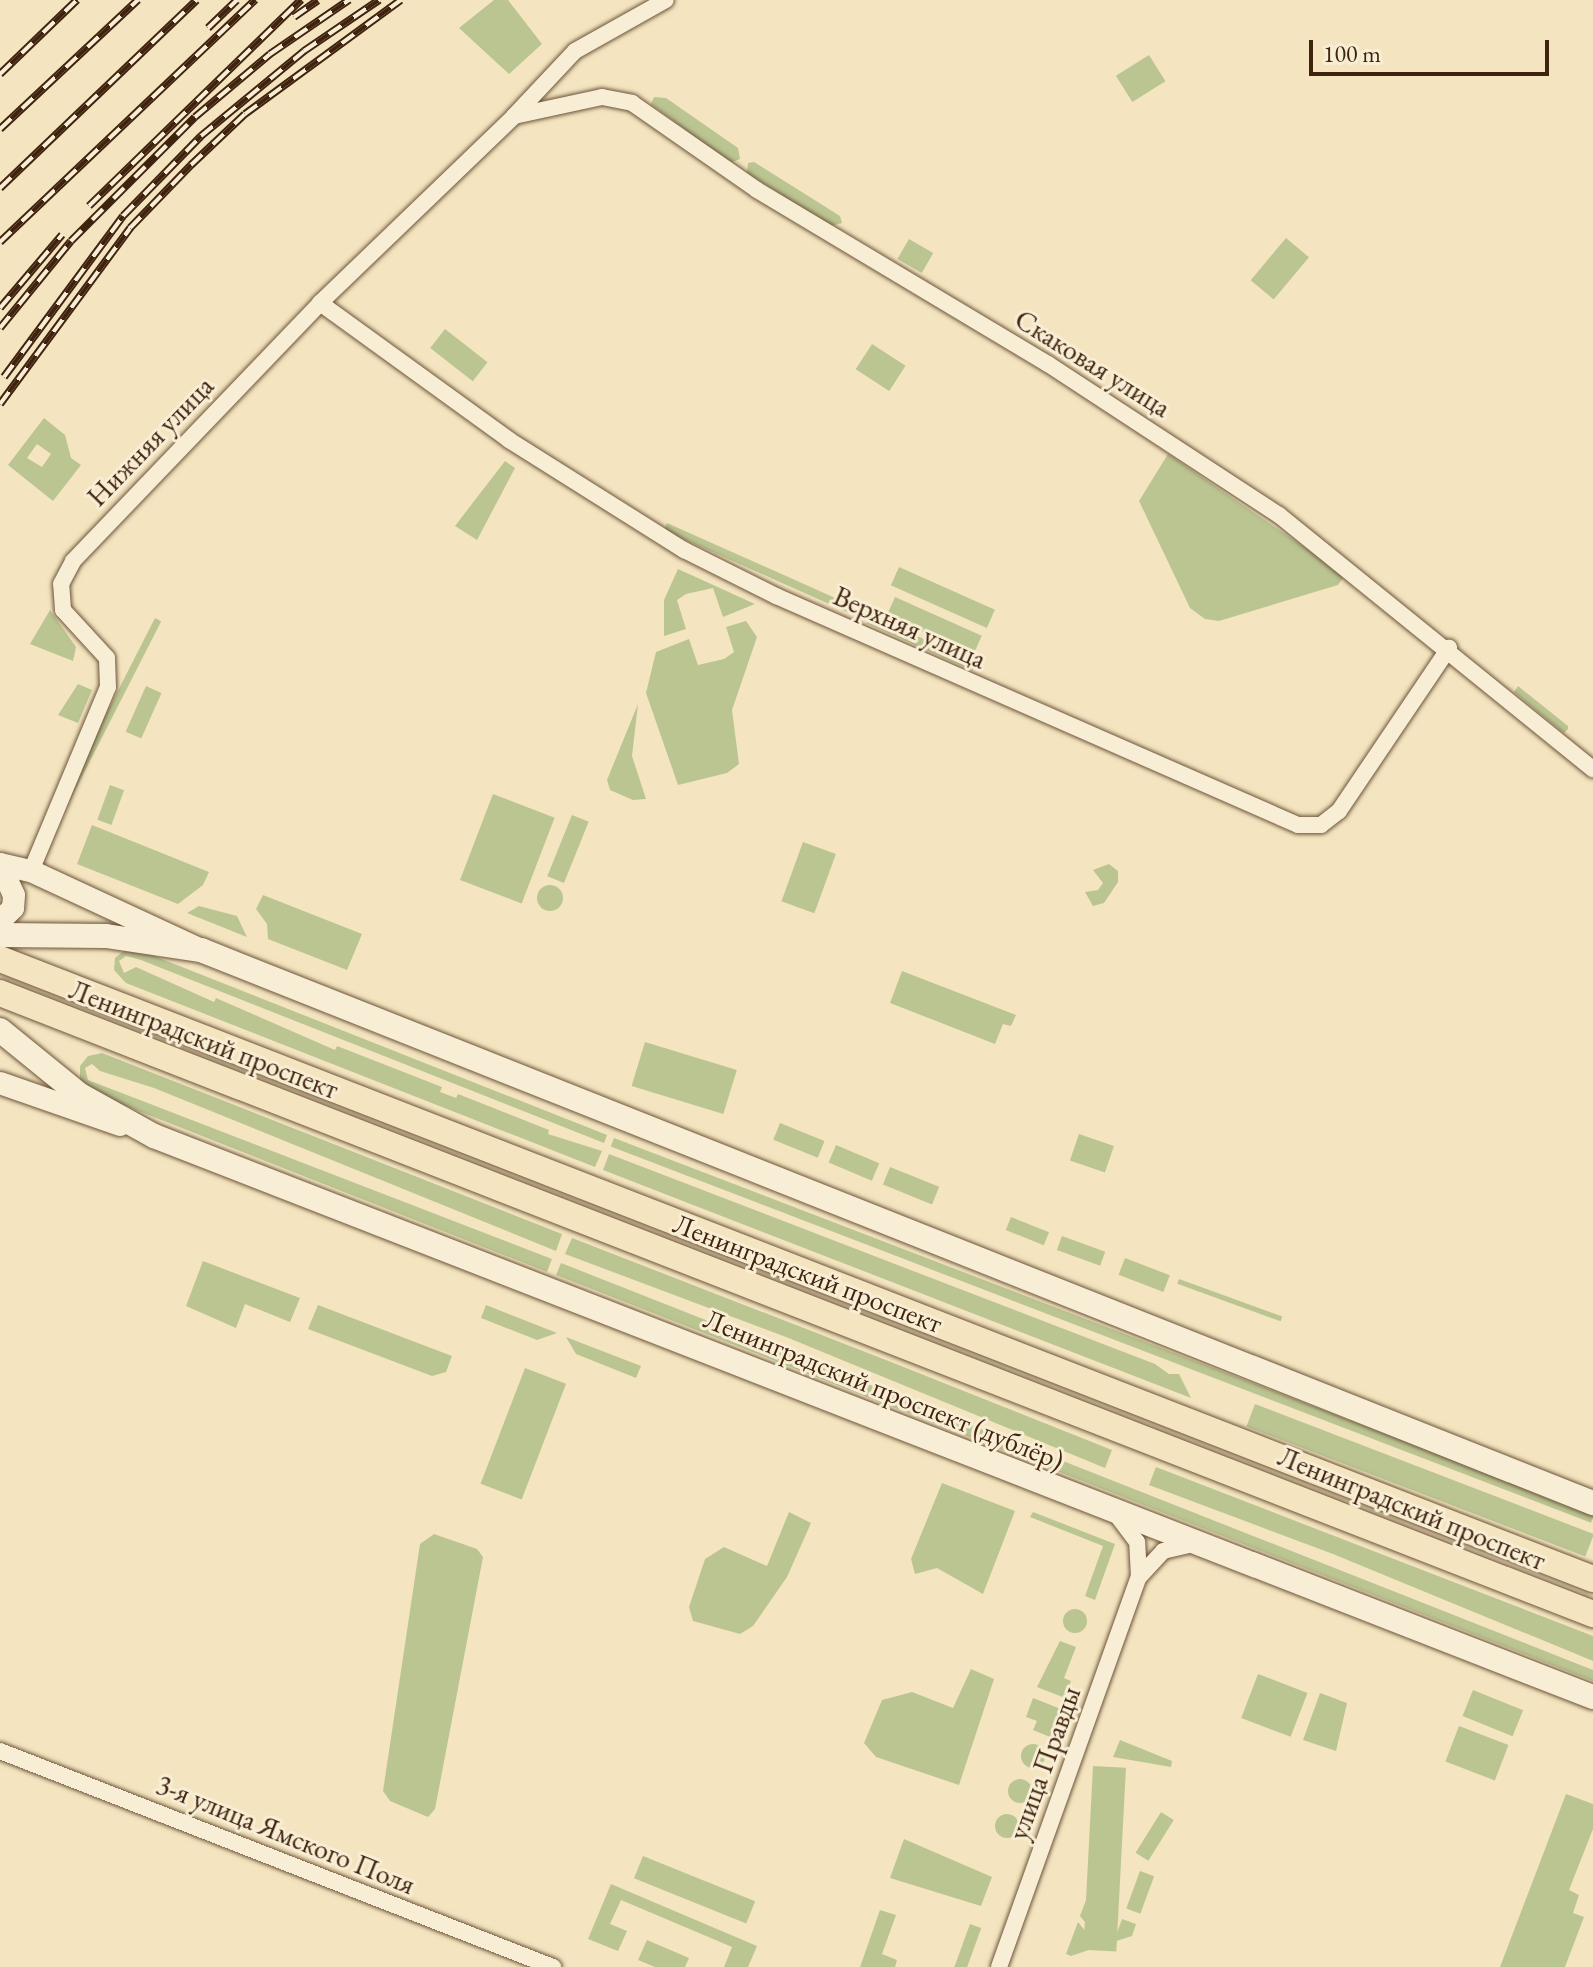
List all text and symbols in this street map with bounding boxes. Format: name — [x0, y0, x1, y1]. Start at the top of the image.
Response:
scale bar — [1313, 24, 1553, 74]
text: 100 m — [1323, 38, 1381, 69]
street label: Скаковая улица — [1009, 302, 1177, 424]
street label: Нижняя улица — [80, 369, 220, 513]
street label: Верхняя улица — [828, 578, 992, 676]
street label: Ленинградский проспект — [65, 972, 343, 1106]
street label: Ленинградский проспект — [669, 1206, 947, 1340]
street label: Ленинградский проспект (дублёр) — [699, 1301, 1069, 1477]
street label: Ленинградский проспект — [1273, 1439, 1551, 1577]
street label: улица Правды — [1001, 1682, 1087, 1844]
street label: 3-я улица Ямского Поля — [152, 1767, 420, 1901]

